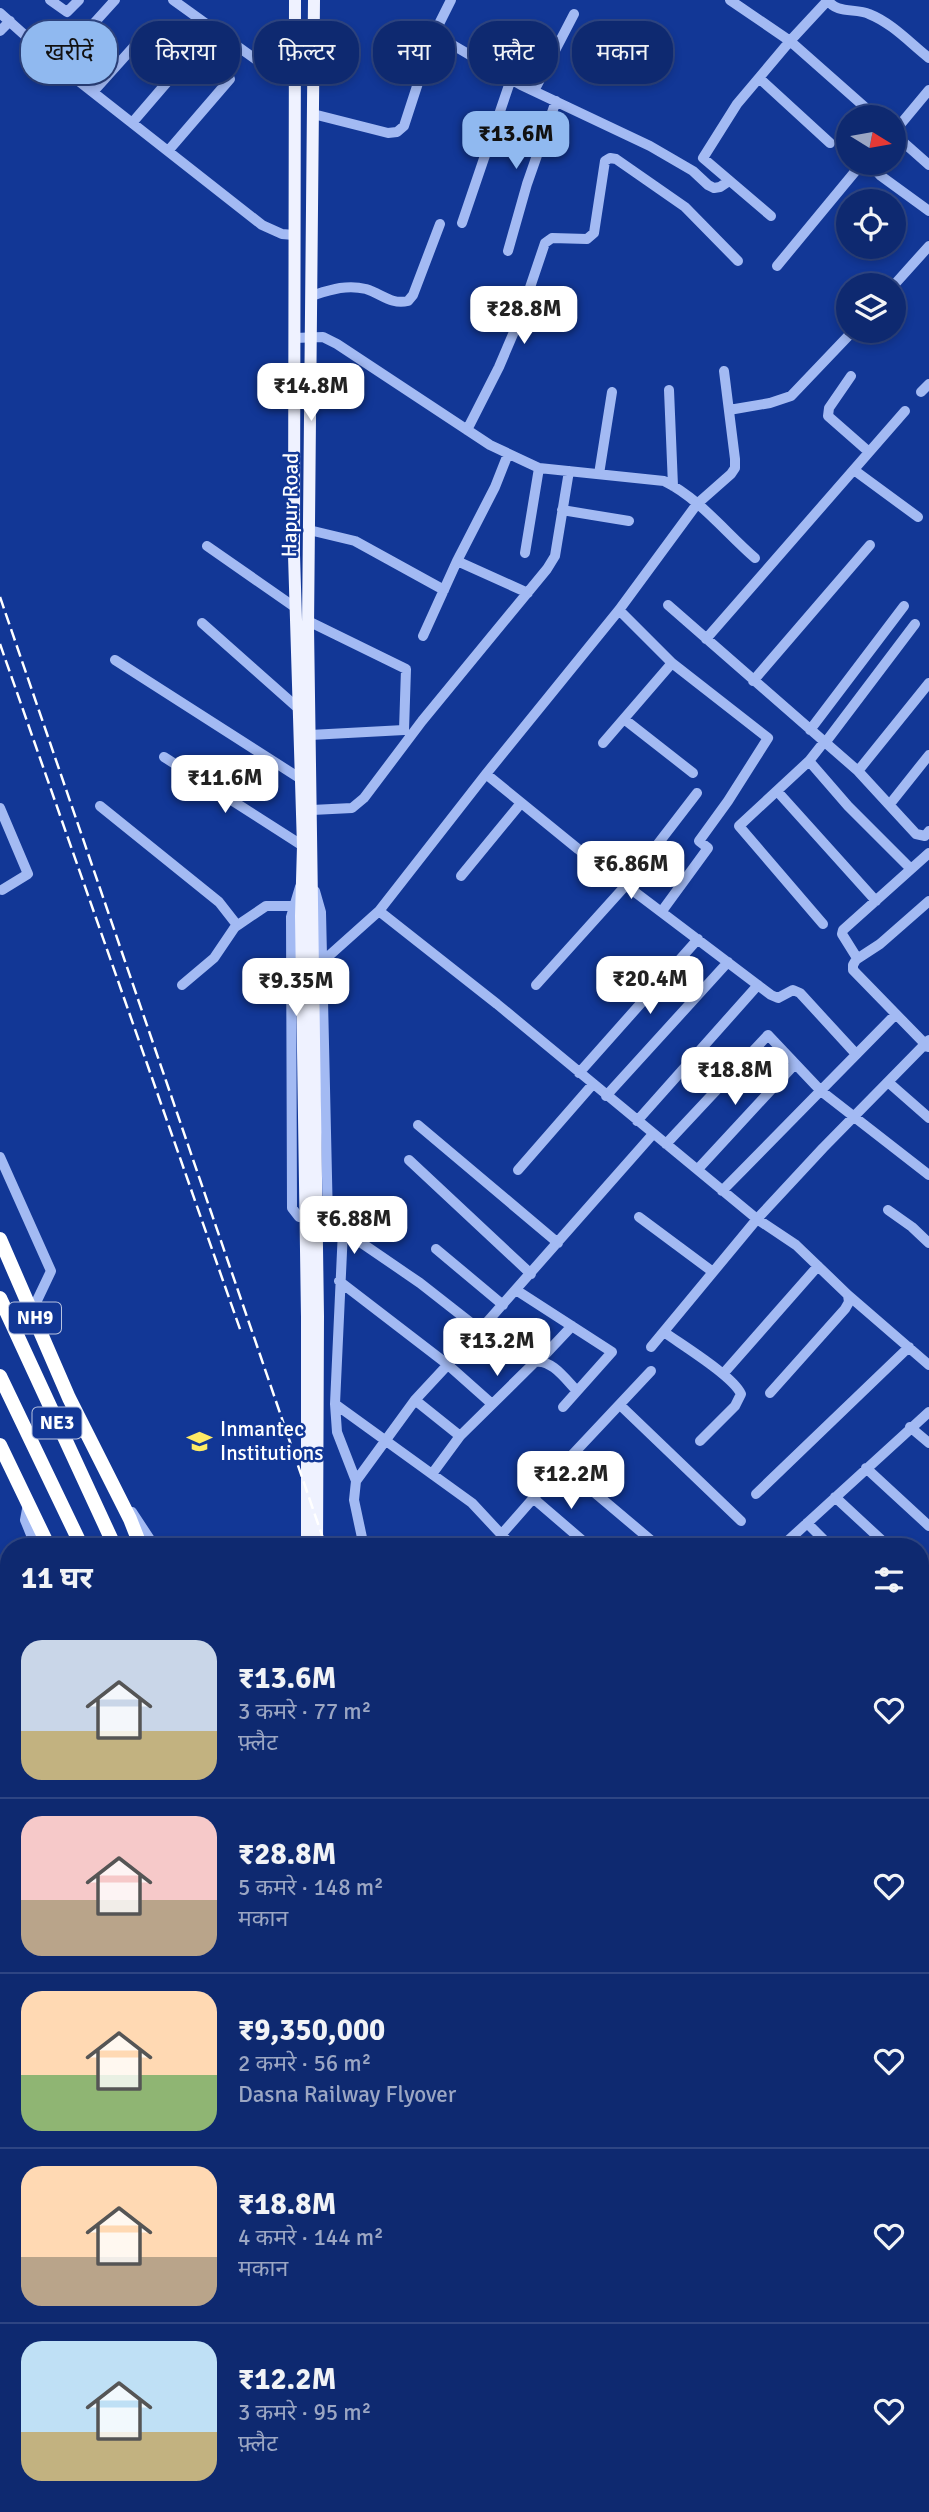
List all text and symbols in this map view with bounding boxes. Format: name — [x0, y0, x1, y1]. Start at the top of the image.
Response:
chip: खरीदें — [21, 21, 117, 84]
chip: किराया — [131, 21, 240, 84]
chip: फ़िल्टर — [254, 21, 359, 84]
chip: नया — [373, 21, 455, 84]
chip: फ़्लैट — [469, 21, 558, 84]
chip: मकान — [572, 21, 673, 84]
north arrow — [836, 105, 906, 175]
map controls — [836, 105, 906, 343]
pin: ₹13.6M — [459, 111, 573, 171]
text: ₹13.6M — [478, 119, 554, 148]
button: locate — [836, 189, 906, 259]
button: layers — [836, 273, 906, 343]
pin: ₹28.8M — [467, 286, 581, 346]
text: ₹28.8M — [486, 294, 562, 323]
pin: ₹14.8M — [254, 364, 368, 423]
text: ₹14.8M — [273, 371, 349, 400]
street label: Hapur Road — [276, 452, 304, 558]
pin: ₹11.6M — [168, 756, 282, 815]
text: ₹11.6M — [187, 763, 263, 792]
pin: ₹6.86M — [574, 842, 688, 901]
text: ₹6.86M — [593, 849, 669, 878]
pin: ₹20.4M — [593, 956, 707, 1016]
pin: ₹9.35M — [239, 958, 353, 1018]
text: ₹20.4M — [612, 964, 688, 993]
text: ₹9.35M — [258, 966, 334, 995]
pin: ₹18.8M — [678, 1048, 792, 1107]
text: ₹18.8M — [697, 1055, 773, 1084]
pin: ₹6.88M — [297, 1196, 411, 1256]
text: ₹6.88M — [316, 1204, 392, 1233]
road number: NH9 — [9, 1302, 61, 1334]
pin: ₹13.2M — [440, 1318, 554, 1378]
text: ₹13.2M — [459, 1326, 535, 1355]
road number: NE3 — [32, 1408, 82, 1438]
place label: Inmantec Institutions — [220, 1416, 324, 1466]
school or university icon: Inmantec Institutions — [186, 1427, 214, 1455]
pin: ₹12.2M — [514, 1452, 628, 1511]
text: ₹12.2M — [533, 1459, 609, 1488]
text: 11 घर — [21, 1560, 93, 1597]
icon: filters — [870, 1561, 908, 1599]
text: ₹13.6M — [238, 1660, 336, 1697]
icon: home — [77, 1668, 161, 1752]
icon: heart — [870, 1691, 908, 1729]
text: 3 कमरे · 77 m² — [238, 1697, 371, 1726]
text: फ़्लैट — [238, 1728, 278, 1757]
text: ₹28.8M — [238, 1836, 336, 1873]
icon: home — [77, 1844, 161, 1928]
icon: heart — [870, 1867, 908, 1905]
text: 5 कमरे · 148 m² — [238, 1873, 384, 1902]
text: मकान — [238, 1904, 288, 1933]
text: ₹9,350,000 — [238, 2012, 385, 2049]
icon: home — [77, 2019, 161, 2103]
icon: heart — [870, 2042, 908, 2080]
text: 2 कमरे · 56 m² — [238, 2049, 371, 2078]
text: Dasna Railway Flyover — [238, 2080, 456, 2109]
text: ₹18.8M — [238, 2186, 336, 2223]
icon: home — [77, 2194, 161, 2278]
icon: heart — [870, 2217, 908, 2255]
text: 4 कमरे · 144 m² — [238, 2223, 384, 2252]
text: मकान — [238, 2254, 288, 2283]
text: ₹12.2M — [238, 2361, 336, 2398]
icon: home — [77, 2369, 161, 2453]
icon: heart — [870, 2392, 908, 2430]
text: 3 कमरे · 95 m² — [238, 2398, 371, 2427]
text: फ़्लैट — [238, 2429, 278, 2458]

